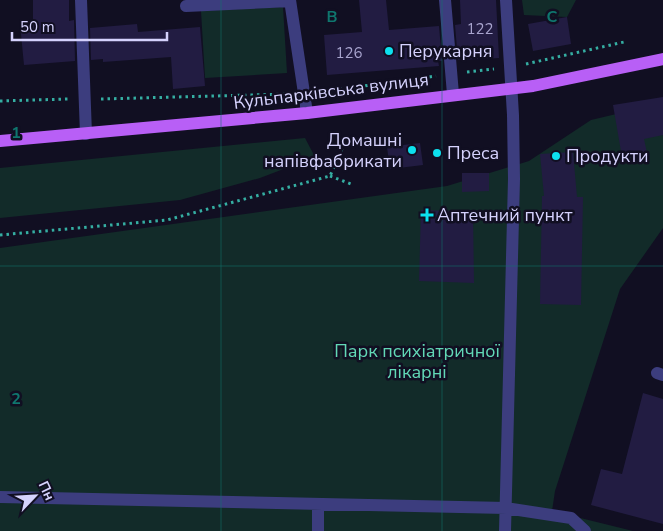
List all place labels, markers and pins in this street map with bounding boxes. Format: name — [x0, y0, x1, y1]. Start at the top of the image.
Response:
place label: Перукарня — [399, 39, 492, 63]
marker: Перукарня — [383, 45, 395, 57]
place label: Домашні напівфабрикати — [264, 128, 402, 173]
place label: Преса — [447, 141, 499, 165]
marker: Домашні напівфабрикати — [406, 144, 418, 156]
place label: Продукти — [566, 144, 649, 168]
marker: Преса — [431, 147, 443, 159]
marker: Продукти — [550, 150, 562, 162]
place label: Аптечний пункт — [437, 203, 572, 227]
marker: Аптечний пункт — [421, 209, 433, 221]

